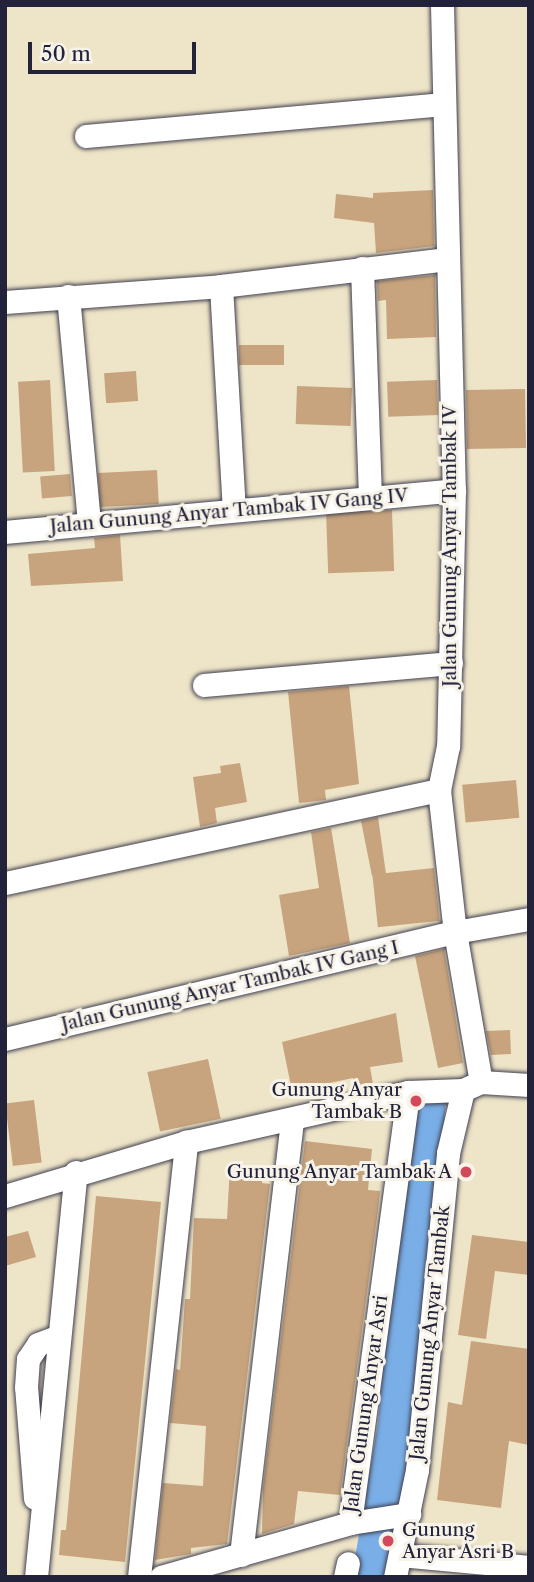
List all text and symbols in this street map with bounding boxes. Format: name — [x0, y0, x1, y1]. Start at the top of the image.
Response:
scale bar — [32, 28, 200, 72]
text: 50 m — [41, 41, 91, 66]
street label: Jalan Gunung Anyar Tambak IV — [439, 404, 461, 688]
street label: Jalan Gunung Anyar Tambak IV Gang IV — [48, 484, 410, 538]
street label: Jalan Gunung Anyar Tambak IV Gang I — [58, 936, 402, 1036]
place label: Gunung Anyar Tambak B — [271, 1079, 402, 1123]
marker: Gunung Anyar Tambak B — [408, 1093, 424, 1109]
place label: Gunung Anyar Tambak A — [224, 1161, 452, 1183]
marker: Gunung Anyar Tambak A — [458, 1164, 474, 1180]
street label: Jalan Gunung Anyar Tambak — [405, 1204, 455, 1462]
street label: Jalan Gunung Anyar Asri — [339, 1293, 393, 1515]
place label: Gunung Anyar Asri B — [402, 1519, 515, 1563]
marker: Gunung Anyar Asri B — [380, 1533, 396, 1549]

